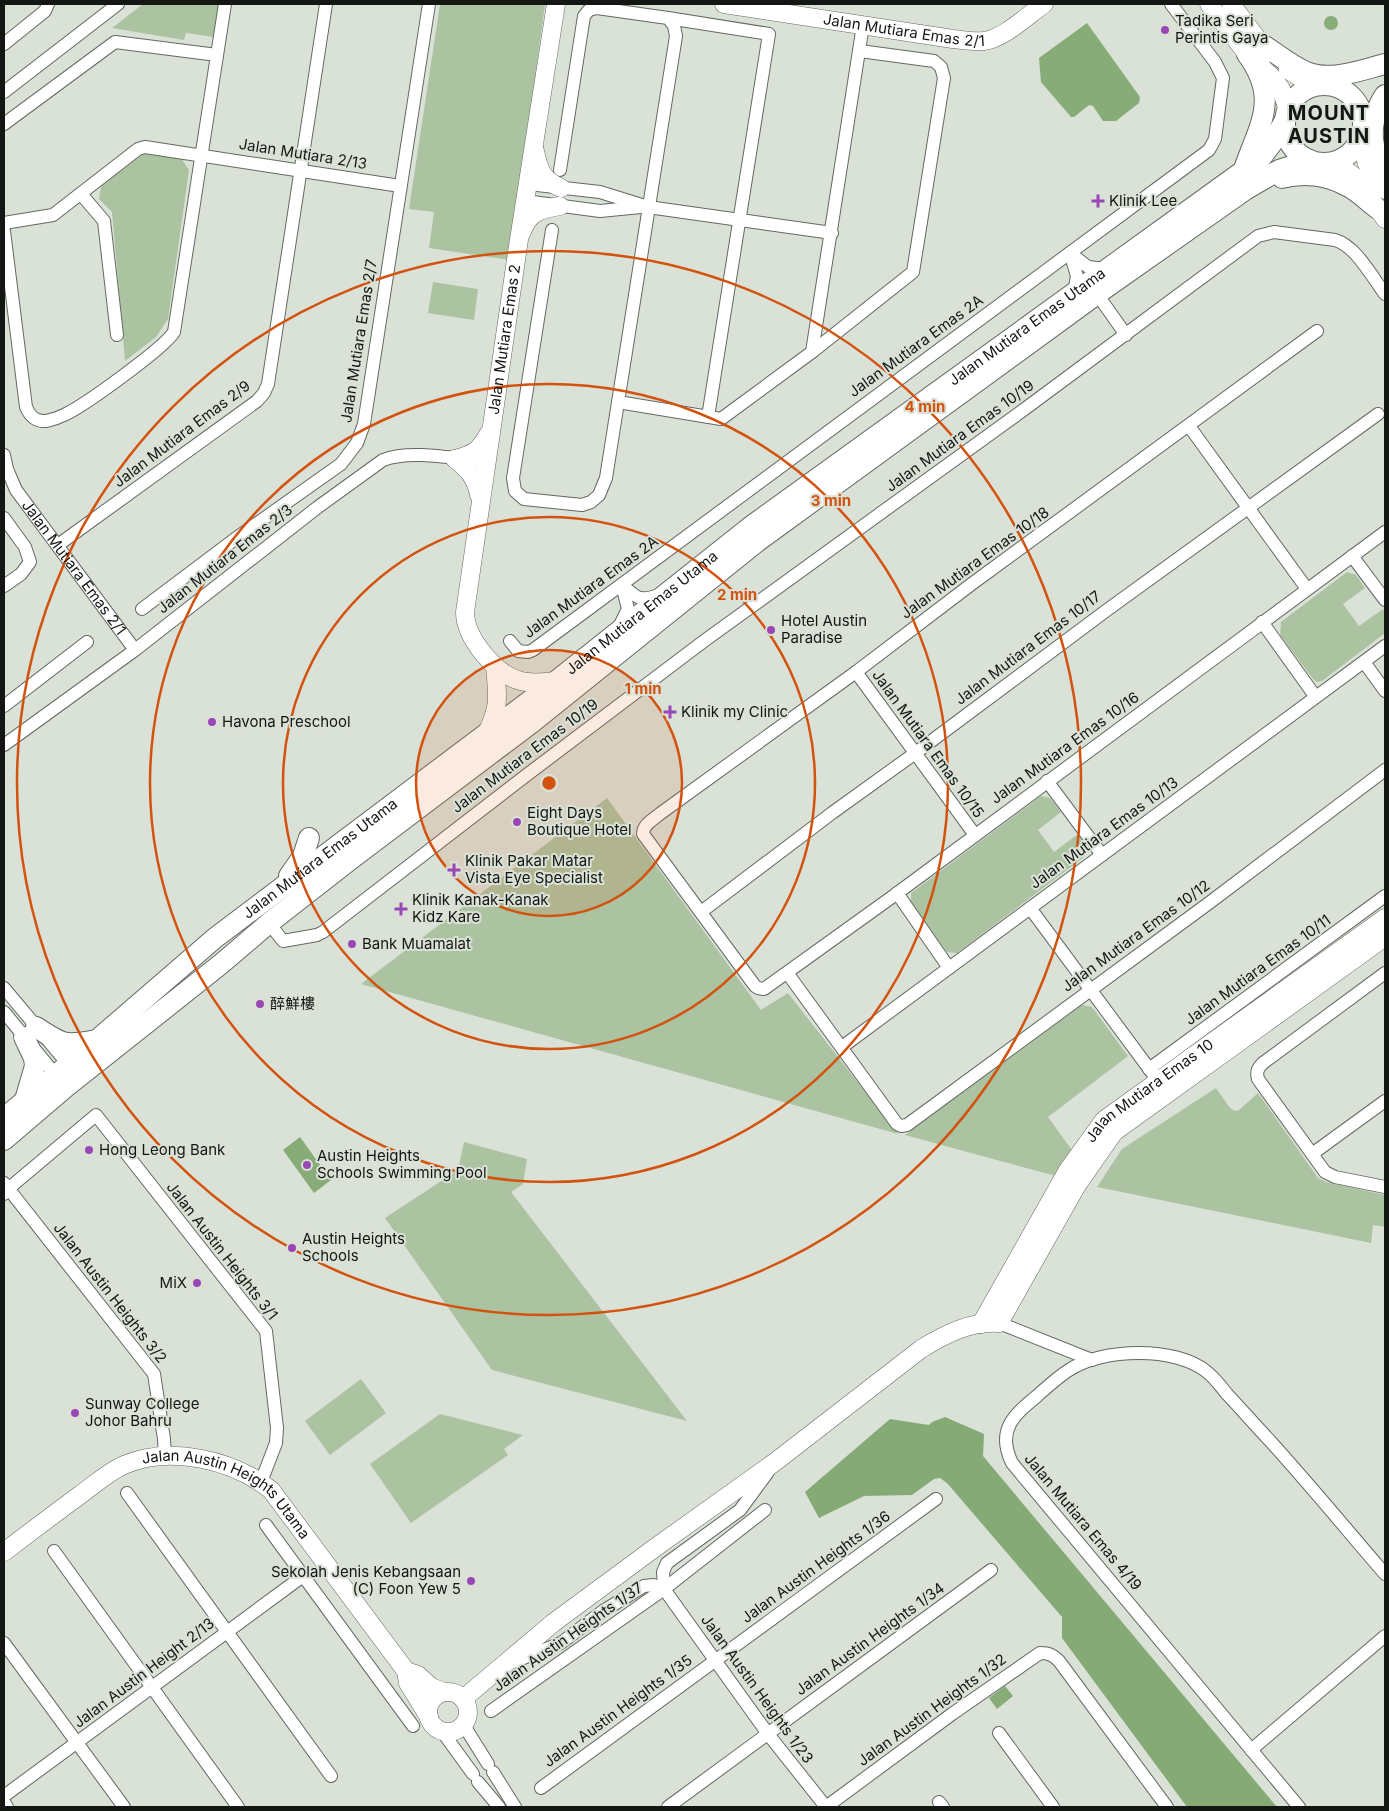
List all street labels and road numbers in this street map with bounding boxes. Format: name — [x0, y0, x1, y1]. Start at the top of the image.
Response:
street label: Jalan Mutiara Emas 2/1 — [822, 9, 985, 50]
street label: Jalan Mutiara 2/13 — [238, 134, 369, 173]
street label: Jalan Mutiara Emas 2/7 — [336, 258, 381, 424]
street label: Jalan Mutiara Emas 2 — [484, 263, 524, 416]
street label: Jalan Mutiara Emas Utama — [945, 263, 1109, 389]
street label: Jalan Mutiara Emas 2A — [845, 290, 987, 401]
street label: Jalan Mutiara Emas 10/19 — [882, 375, 1038, 496]
street label: Jalan Mutiara Emas 2/9 — [110, 376, 254, 491]
street label: Jalan Mutiara Emas 2/1 — [18, 496, 131, 639]
street label: Jalan Mutiara Emas 2/3 — [153, 500, 296, 617]
street label: Jalan Mutiara Emas 10/18 — [897, 502, 1053, 623]
street label: Jalan Mutiara Emas 2A — [520, 531, 662, 642]
street label: Jalan Mutiara Emas Utama — [562, 546, 721, 679]
street label: Jalan Mutiara Emas 10/17 — [951, 586, 1105, 709]
street label: Jalan Mutiara Emas 10/15 — [868, 666, 989, 822]
street label: Jalan Mutiara Emas 10/16 — [987, 687, 1143, 808]
street label: Jalan Mutiara Emas 10/19 — [448, 694, 602, 817]
street label: Jalan Mutiara Emas 10/13 — [1026, 772, 1182, 893]
street label: Jalan Mutiara Emas Utama — [239, 794, 401, 923]
street label: Jalan Mutiara Emas 10/12 — [1058, 875, 1214, 996]
street label: Jalan Mutiara Emas 10/11 — [1181, 910, 1334, 1029]
street label: Jalan Mutiara Emas 10 — [1081, 1034, 1217, 1146]
street label: Jalan Austin Heights 3/1 — [163, 1178, 282, 1324]
street label: Jalan Austin Heights 3/2 — [50, 1219, 171, 1367]
street label: Jalan Austin Heights Utama — [140, 1446, 314, 1543]
street label: Jalan Mutiara Emas 4/19 — [1020, 1449, 1146, 1594]
street label: Jalan Austin Heights 1/36 — [738, 1506, 894, 1627]
street label: Jalan Austin Heights 1/37 — [489, 1578, 646, 1696]
street label: Jalan Austin Heights 1/34 — [791, 1578, 948, 1699]
street label: Jalan Austin Heights 1/23 — [697, 1611, 818, 1767]
street label: Jalan Austin Height 2/13 — [69, 1613, 218, 1732]
street label: Jalan Austin Heights 1/32 — [854, 1649, 1010, 1770]
street label: Jalan Austin Heights 1/35 — [540, 1650, 696, 1771]

